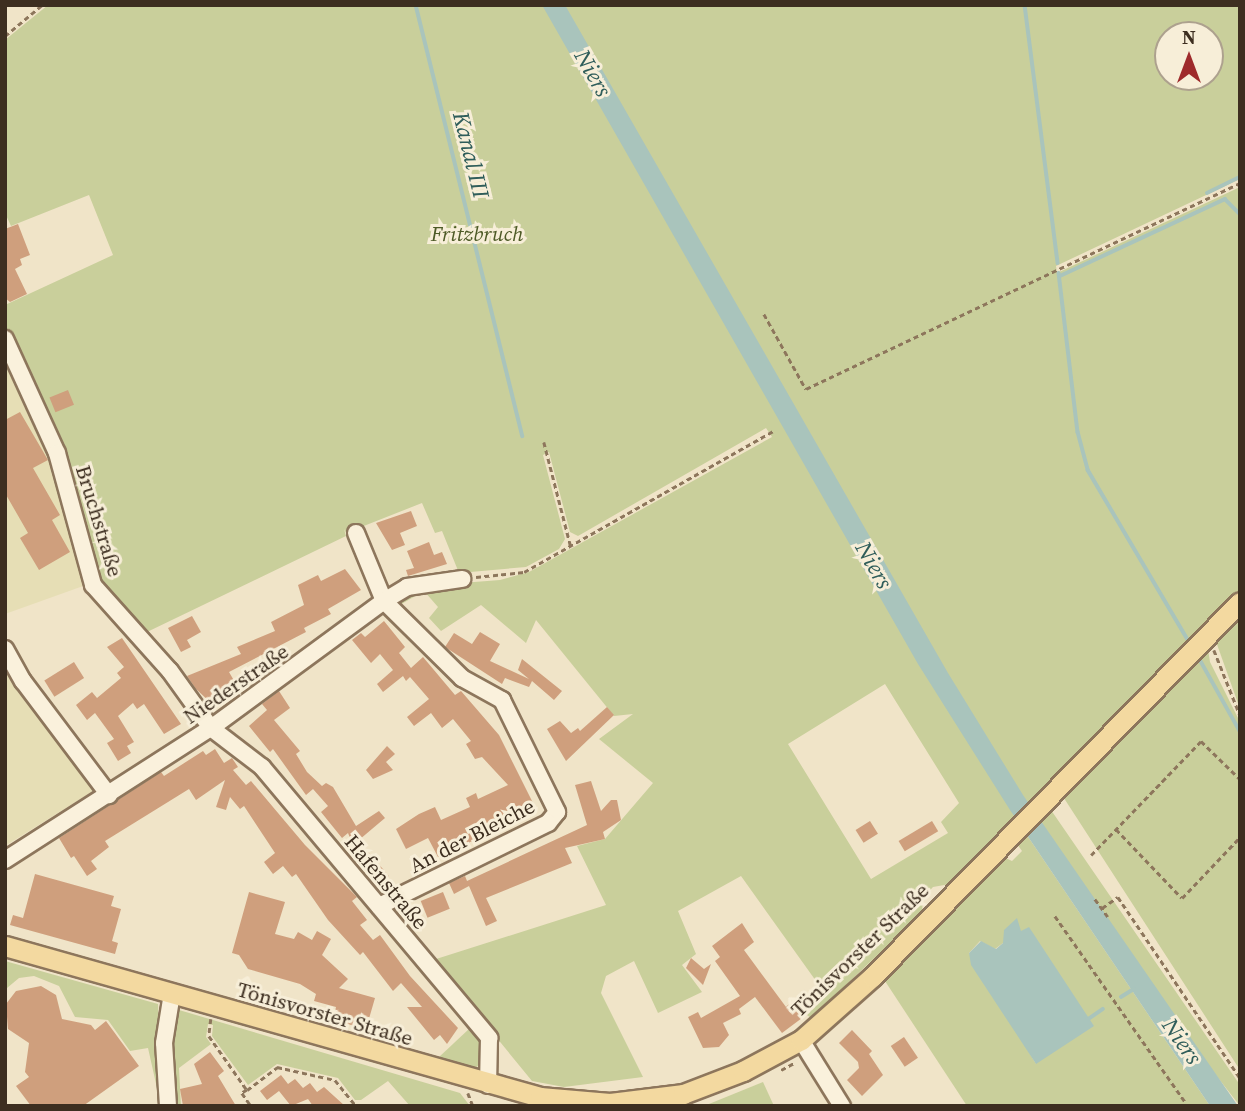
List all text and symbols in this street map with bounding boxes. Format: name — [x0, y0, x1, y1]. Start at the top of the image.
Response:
north arrow — [1154, 21, 1224, 91]
text: N — [1182, 24, 1196, 50]
water label: Niers — [569, 44, 617, 102]
water label: Kanal III — [447, 109, 495, 201]
park label: Fritzbruch — [431, 221, 523, 247]
street label: Bruchstraße — [70, 462, 128, 580]
water label: Niers — [850, 536, 898, 594]
street label: Niederstraße — [179, 639, 293, 729]
street label: An der Bleiche — [405, 794, 539, 878]
street label: Hafenstraße — [339, 830, 433, 934]
street label: Tönisvorster Straße — [786, 878, 934, 1022]
street label: Tönisvorster Straße — [234, 977, 416, 1051]
water label: Niers — [1156, 1013, 1208, 1069]

